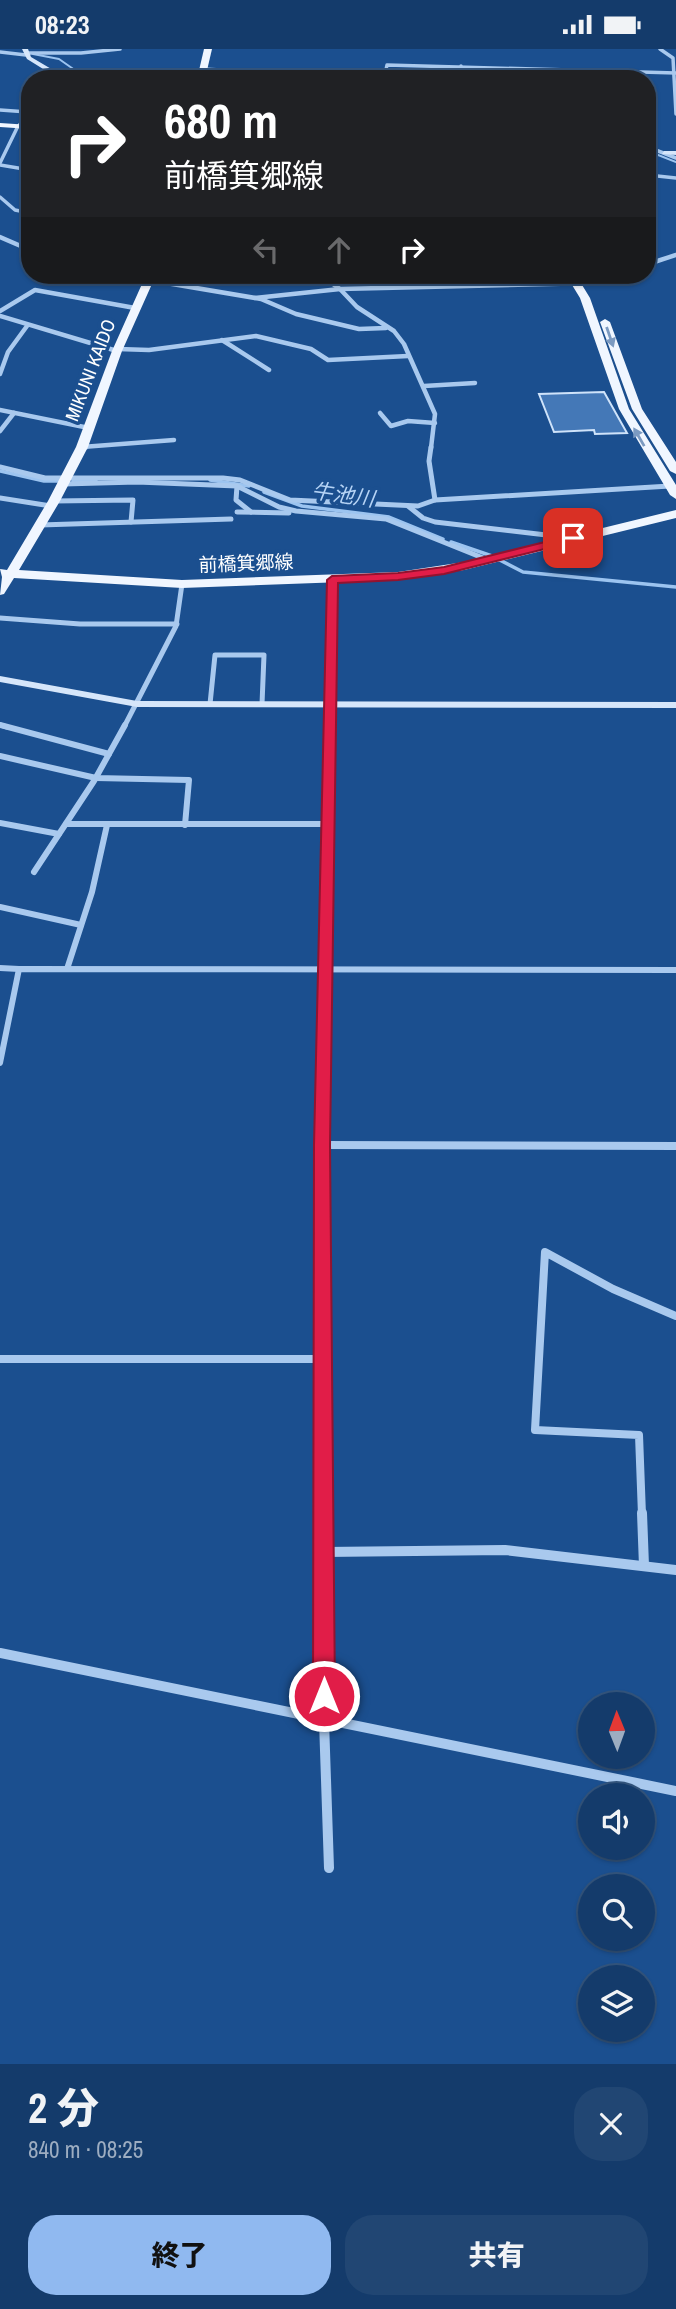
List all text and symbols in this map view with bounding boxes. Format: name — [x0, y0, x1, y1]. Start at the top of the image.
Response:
text: 08:23 — [35, 7, 90, 42]
text: 680 m — [164, 87, 278, 153]
icon: right — [49, 98, 140, 189]
text: 前橋箕郷線 — [164, 154, 324, 197]
icon: left — [247, 231, 285, 269]
icon: ahead — [320, 231, 358, 269]
icon: right — [393, 231, 431, 269]
street label: MIKUNI KAIDO — [59, 315, 121, 425]
one-way arrow — [605, 326, 616, 347]
one-way arrow — [633, 428, 646, 447]
water label: 牛池川 — [310, 476, 378, 514]
pin — [543, 508, 603, 568]
icon: arrive — [554, 519, 592, 557]
street label: 前橋箕郷線 — [198, 548, 294, 578]
position arrow — [287, 1659, 361, 1733]
north arrow — [578, 1692, 654, 1769]
map controls — [578, 1692, 655, 2042]
button: sound — [578, 1783, 655, 1860]
button: search — [578, 1874, 655, 1951]
button: layers — [578, 1965, 655, 2042]
text: 2 分 — [28, 2080, 99, 2136]
button: close — [574, 2087, 648, 2161]
text: 840 m · 08:25 — [28, 2134, 143, 2165]
button: 終了 — [28, 2215, 331, 2295]
button: 共有 — [345, 2215, 648, 2295]

